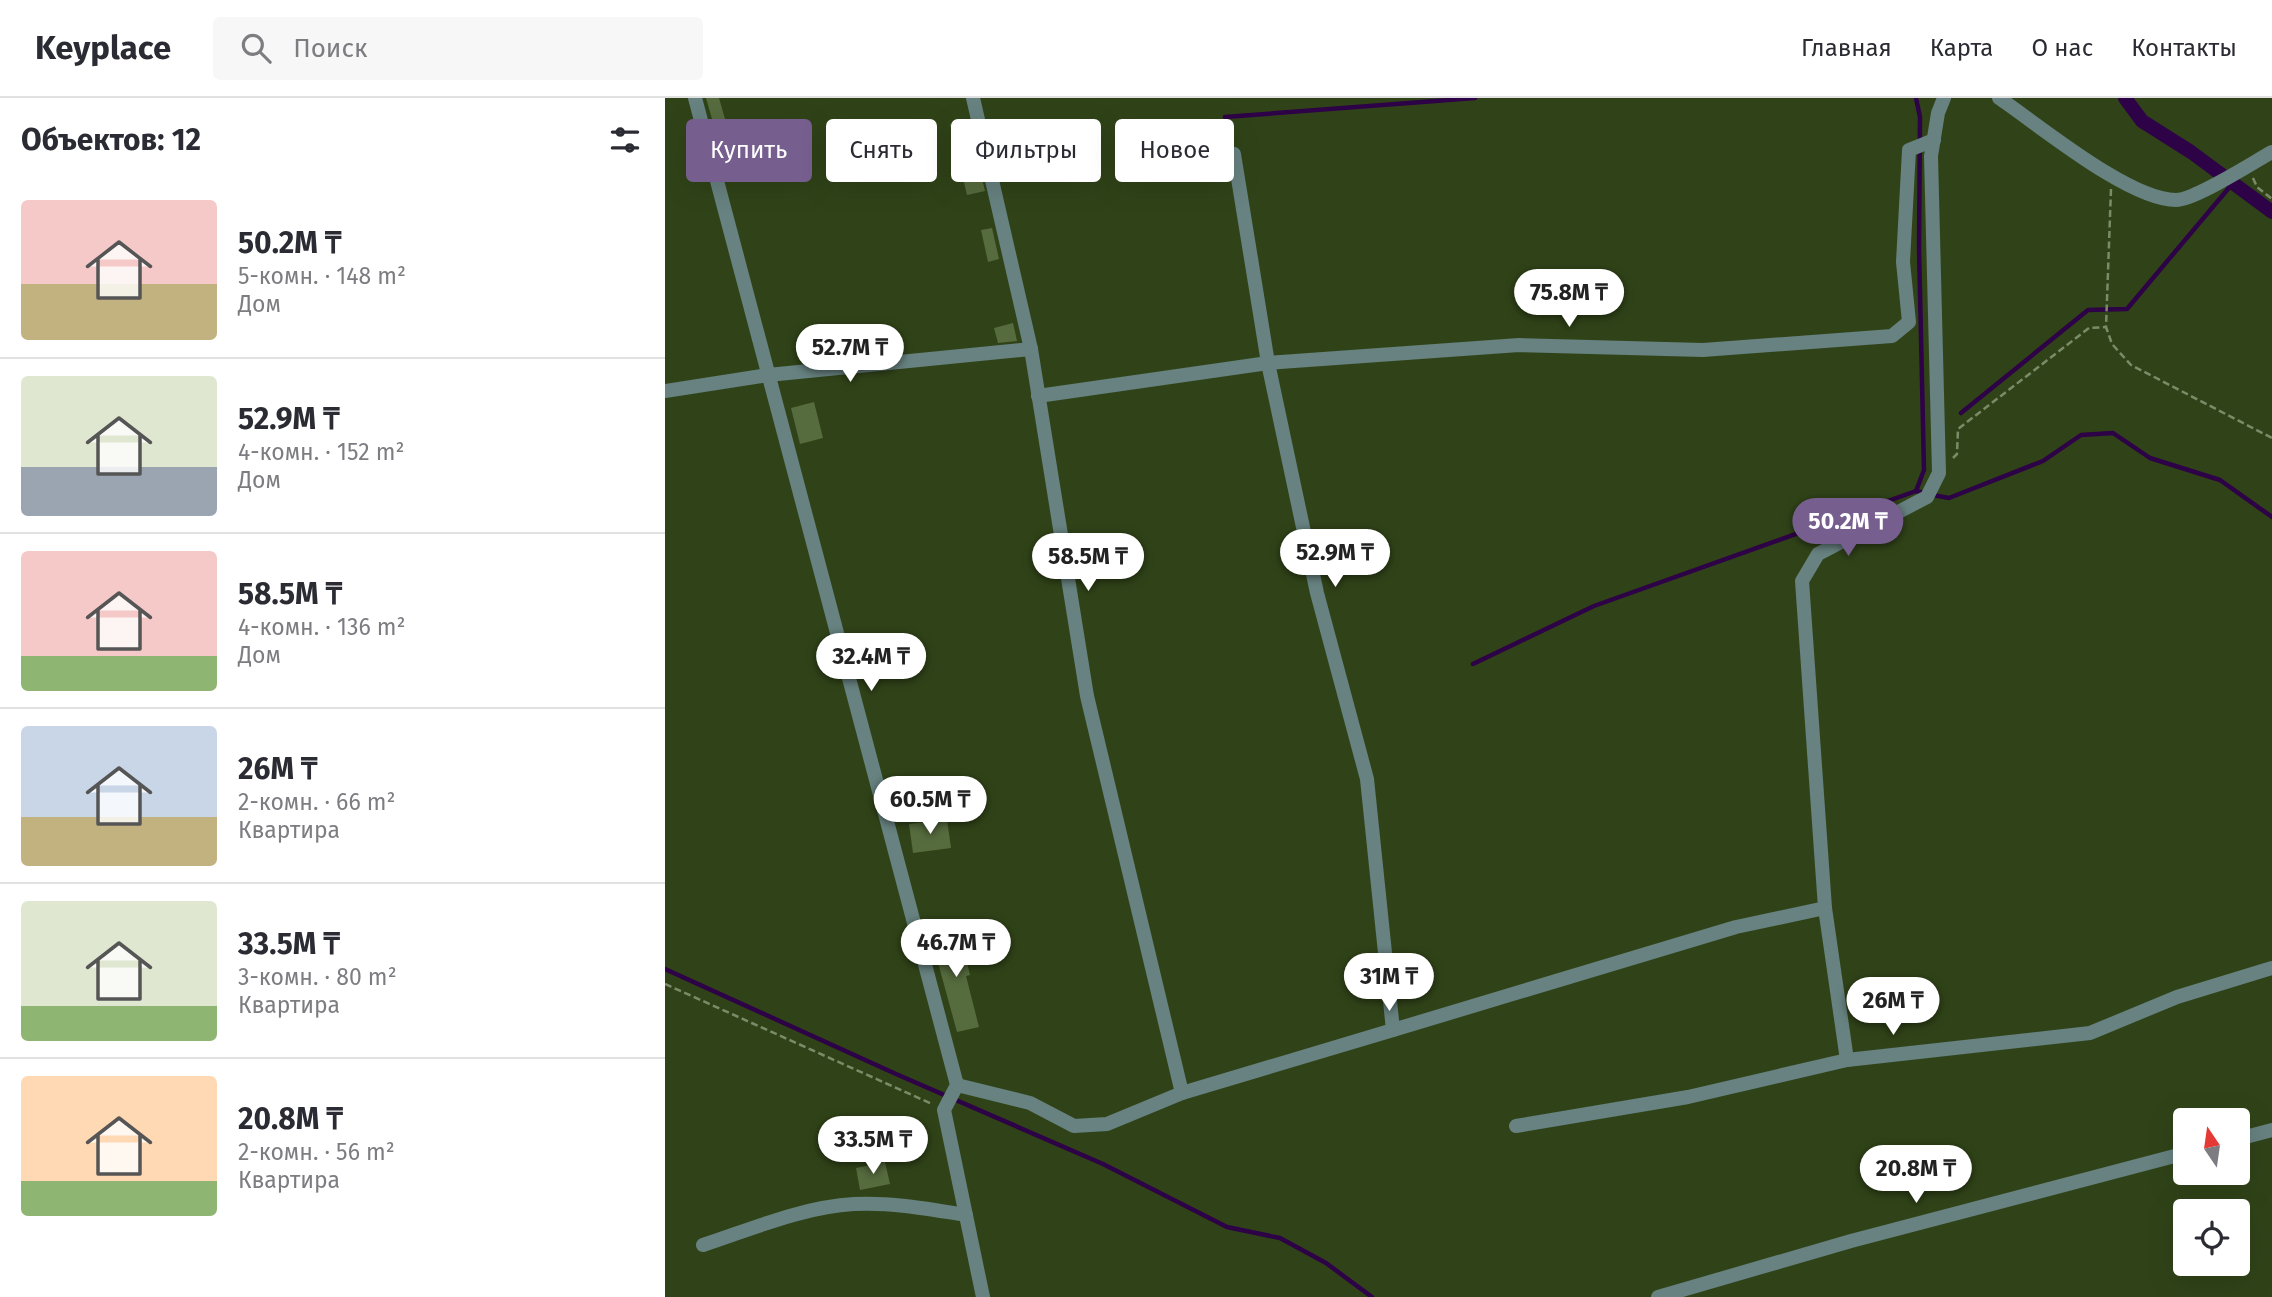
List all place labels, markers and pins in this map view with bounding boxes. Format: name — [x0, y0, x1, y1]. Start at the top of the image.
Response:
pin: 75.8M ₸ — [1504, 270, 1634, 329]
pin: 52.7M ₸ — [785, 324, 915, 384]
pin: 50.2M ₸ — [1783, 498, 1913, 558]
pin: 52.9M ₸ — [1270, 530, 1400, 589]
pin: 58.5M ₸ — [1023, 533, 1153, 593]
pin: 32.4M ₸ — [806, 634, 936, 693]
pin: 60.5M ₸ — [865, 776, 995, 836]
pin: 46.7M ₸ — [891, 920, 1021, 979]
pin: 31M ₸ — [1340, 954, 1438, 1013]
pin: 26M ₸ — [1844, 978, 1942, 1037]
pin: 33.5M ₸ — [808, 1116, 938, 1176]
pin: 20.8M ₸ — [1851, 1146, 1981, 1205]

